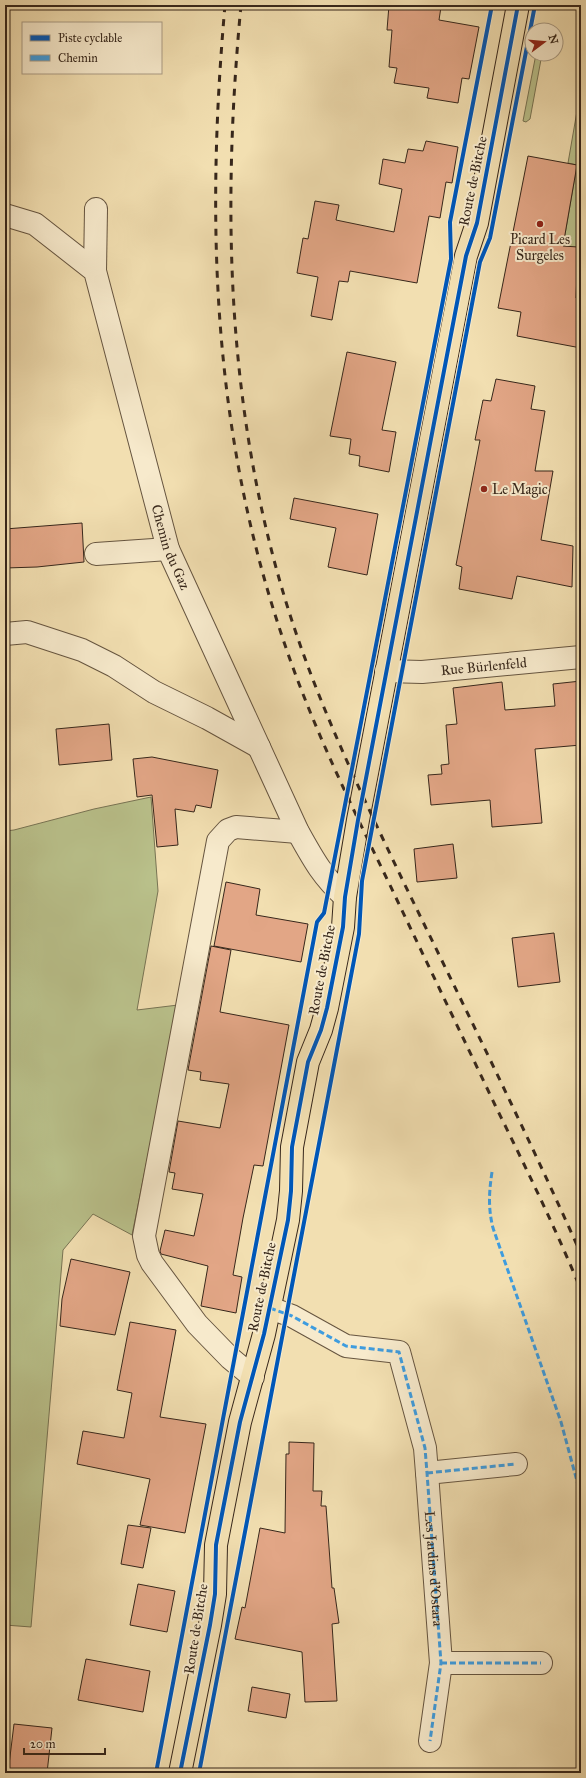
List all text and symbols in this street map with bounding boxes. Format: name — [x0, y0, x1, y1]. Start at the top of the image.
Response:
legend — [22, 22, 162, 74]
north arrow — [524, 22, 564, 62]
text: Piste cyclable — [58, 31, 122, 45]
text: N — [546, 33, 561, 46]
text: Chemin — [58, 51, 98, 65]
street label: Route de Bitche — [455, 134, 491, 227]
marker: Picard Les Surgeles — [535, 219, 545, 229]
place label: Picard Les Surgeles — [510, 231, 570, 264]
place label: Le Magic — [492, 481, 548, 498]
marker: Le Magic — [479, 484, 489, 494]
street label: Chemin du Gaz — [148, 503, 194, 593]
street label: Rue Bürlenfeld — [440, 654, 528, 679]
street label: Route de Bitche — [305, 923, 339, 1017]
street label: Route de Bitche — [244, 1240, 280, 1333]
street label: Les Jardins d'Ostara — [421, 1510, 447, 1627]
street label: Route de Bitche — [180, 1582, 212, 1675]
scale bar — [24, 1730, 105, 1756]
text: 20 m — [30, 1737, 56, 1751]

